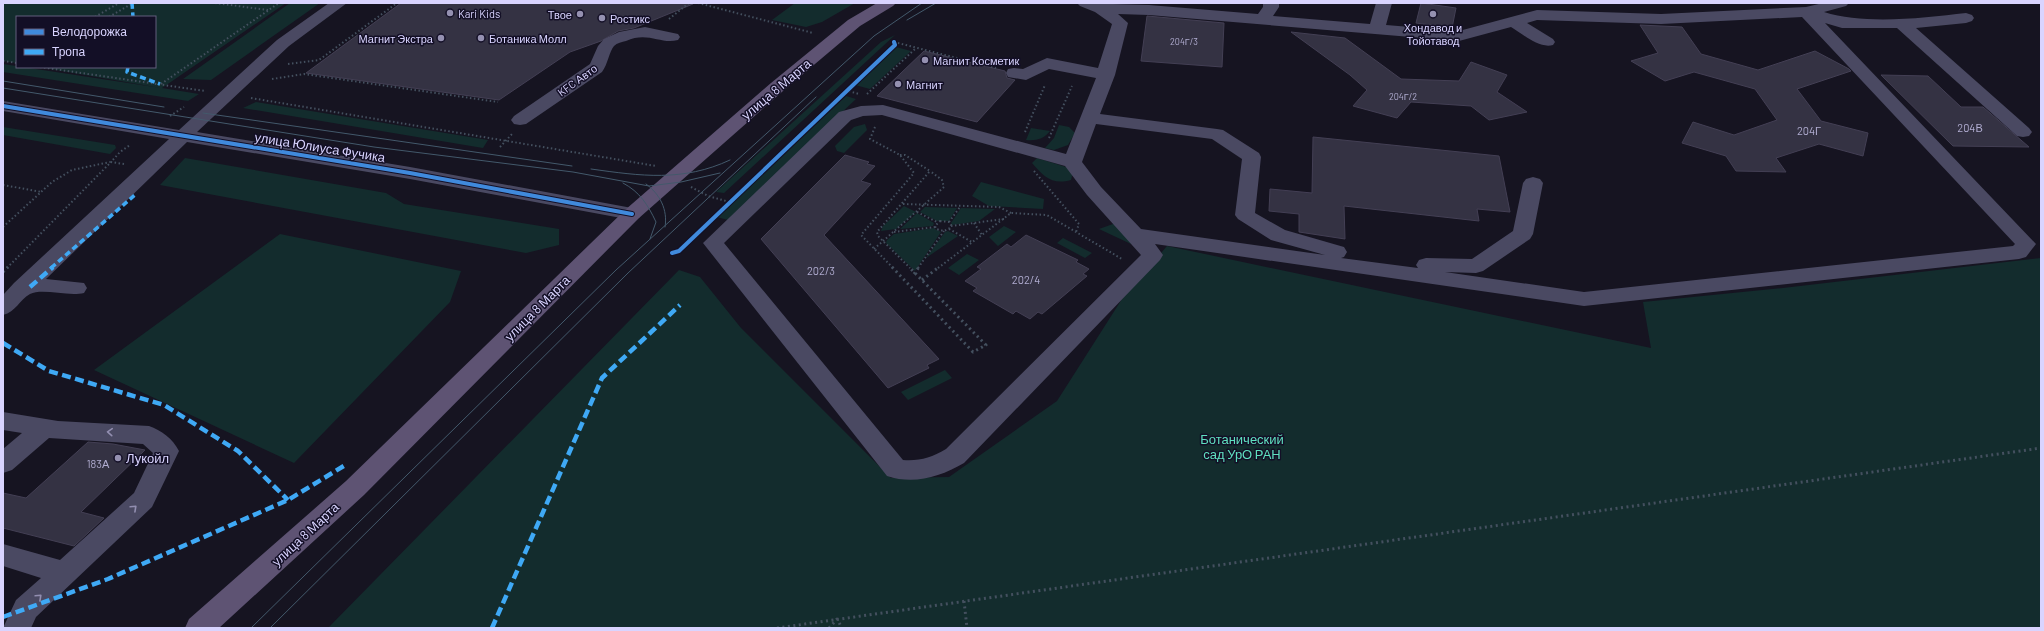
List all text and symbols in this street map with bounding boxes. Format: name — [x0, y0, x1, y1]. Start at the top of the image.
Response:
place label: Kari Kids — [458, 7, 500, 20]
marker: Kari Kids — [445, 8, 455, 18]
place label: Твое — [548, 8, 572, 21]
marker: Твое — [575, 9, 585, 19]
marker: Хондавод и Тойотавод — [1428, 9, 1438, 19]
place label: Ростикс — [610, 12, 651, 25]
marker: Ростикс — [597, 13, 607, 23]
legend — [16, 16, 156, 68]
place label: Хондавод и Тойотавод — [1404, 21, 1462, 47]
text: Велодорожка — [52, 24, 127, 39]
place label: Магнит Экстра — [359, 32, 434, 45]
place label: Ботаника Молл — [489, 32, 567, 45]
marker: Магнит Экстра — [436, 33, 446, 43]
marker: Ботаника Молл — [476, 33, 486, 43]
house number: 204Г/3 — [1170, 36, 1198, 47]
text: Тропа — [52, 44, 86, 59]
place label: Магнит Косметик — [933, 54, 1019, 67]
street label: улица 8 Марта — [738, 55, 815, 123]
marker: Магнит Косметик — [920, 55, 930, 65]
street label: KFC Авто — [555, 61, 599, 99]
place label: Магнит — [906, 78, 943, 91]
marker: Магнит — [893, 79, 903, 89]
house number: 204Г/2 — [1389, 91, 1417, 102]
house number: 204В — [1957, 121, 1983, 134]
house number: 204Г — [1797, 124, 1821, 137]
street label: улица Юлиуса Фучика — [254, 129, 387, 165]
house number: 202/3 — [807, 264, 835, 277]
street label: улица 8 Марта — [501, 271, 574, 344]
house number: 202/4 — [1012, 273, 1040, 286]
one-way arrow — [107, 428, 113, 437]
park label: Ботанический сад УрО РАН — [1200, 431, 1284, 462]
place label: Лукойл — [126, 450, 169, 466]
marker: Лукойл — [113, 453, 123, 463]
house number: 183А — [87, 457, 110, 470]
street label: улица 8 Марта — [268, 498, 342, 569]
one-way arrow — [129, 505, 137, 513]
one-way arrow — [34, 594, 42, 602]

